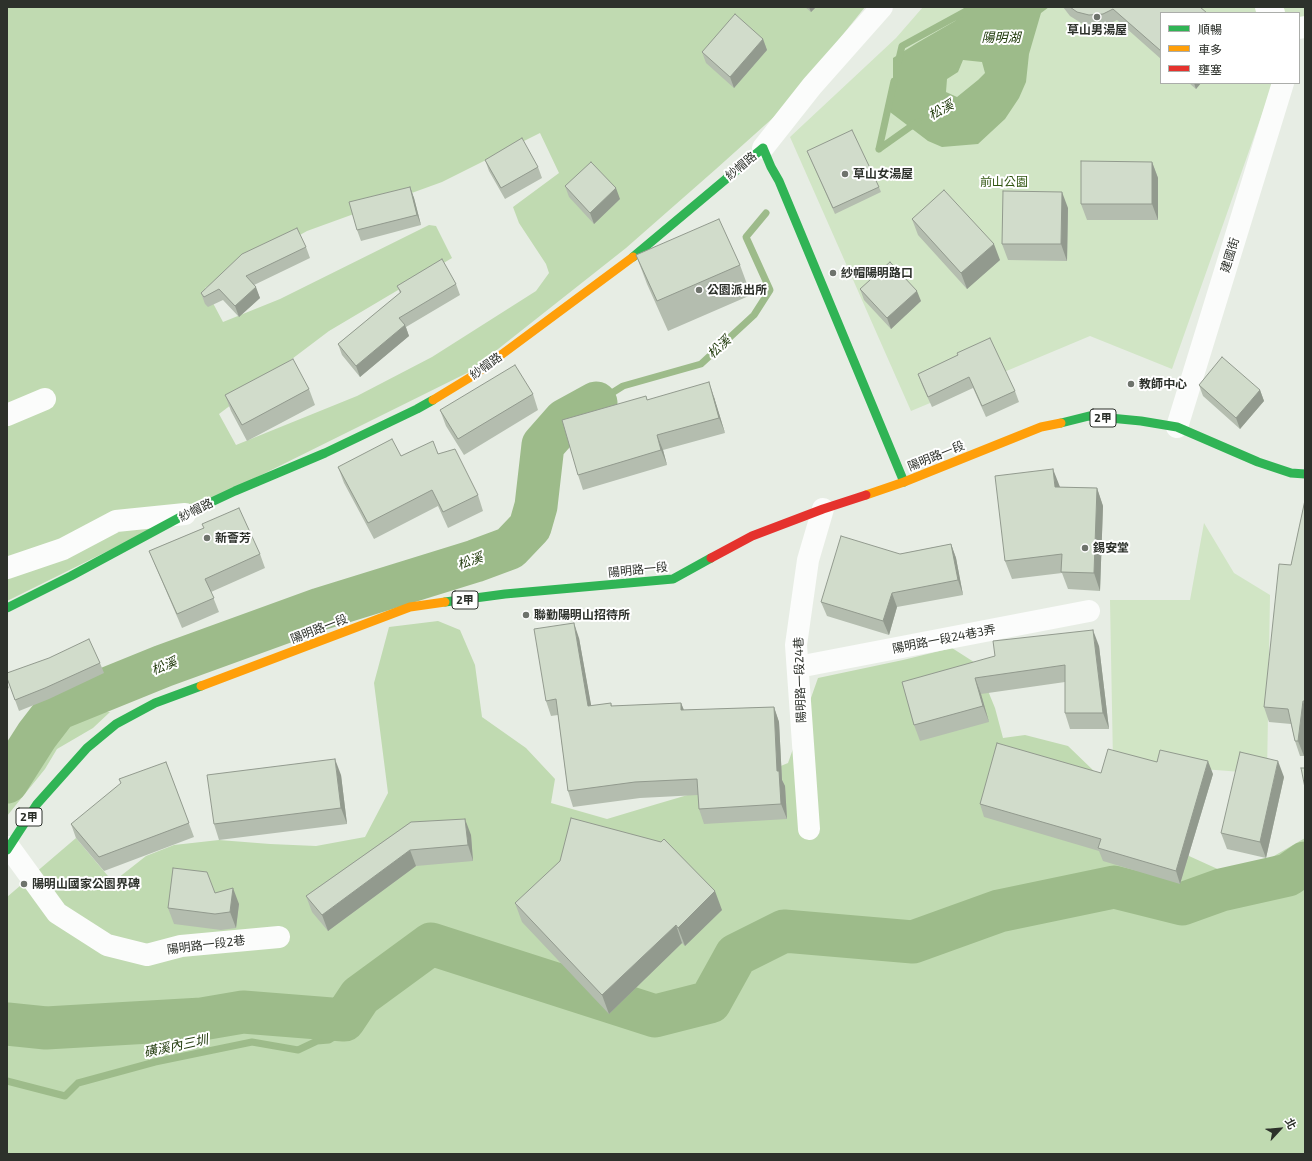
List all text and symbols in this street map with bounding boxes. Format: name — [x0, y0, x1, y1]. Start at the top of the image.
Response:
marker: 草山男湯屋 — [1092, 12, 1102, 22]
legend — [1160, 12, 1300, 84]
text: 順暢 — [1198, 22, 1222, 36]
place label: 草山男湯屋 — [1067, 23, 1127, 37]
water label: 陽明湖 — [982, 30, 1020, 46]
text: 車多 — [1198, 42, 1222, 56]
text: 壅塞 — [1198, 62, 1222, 76]
water label: 松溪 — [926, 97, 956, 123]
street label: 紗帽路 — [723, 149, 759, 183]
place label: 草山女湯屋 — [853, 167, 913, 181]
marker: 草山女湯屋 — [840, 169, 850, 179]
park label: 前山公園 — [980, 175, 1028, 189]
street label: 建國街 — [1218, 236, 1242, 274]
place label: 紗帽陽明路口 — [841, 266, 913, 280]
marker: 紗帽陽明路口 — [828, 268, 838, 278]
place label: 公園派出所 — [707, 283, 767, 297]
marker: 公園派出所 — [694, 285, 704, 295]
water label: 松溪 — [704, 332, 734, 362]
street label: 紗帽路 — [467, 350, 505, 382]
place label: 教師中心 — [1139, 377, 1187, 391]
marker: 教師中心 — [1126, 379, 1136, 389]
road number: 2甲 — [1090, 409, 1116, 427]
street label: 陽明路一段 — [905, 438, 967, 474]
street label: 紗帽路 — [177, 496, 215, 524]
place label: 新薈芳 — [215, 531, 251, 545]
marker: 新薈芳 — [202, 533, 212, 543]
place label: 錫安堂 — [1093, 541, 1129, 555]
marker: 錫安堂 — [1080, 543, 1090, 553]
water label: 松溪 — [455, 550, 485, 572]
street label: 陽明路一段 — [607, 560, 669, 580]
road number: 2甲 — [452, 591, 478, 609]
place label: 聯勤陽明山招待所 — [534, 608, 630, 622]
marker: 聯勤陽明山招待所 — [521, 610, 531, 620]
street label: 陽明路一段 — [288, 612, 350, 646]
street label: 陽明路一段24巷3弄 — [891, 622, 997, 656]
street label: 陽明路一段24巷 — [791, 637, 809, 723]
water label: 松溪 — [149, 654, 179, 678]
road number: 2甲 — [16, 808, 42, 826]
place label: 陽明山國家公園界碑 — [32, 877, 140, 891]
marker: 陽明山國家公園界碑 — [19, 879, 29, 889]
street label: 陽明路一段2巷 — [166, 933, 246, 957]
water label: 磺溪內三圳 — [143, 1032, 209, 1060]
north arrow — [1260, 1109, 1300, 1149]
text: 北 — [1283, 1116, 1299, 1131]

